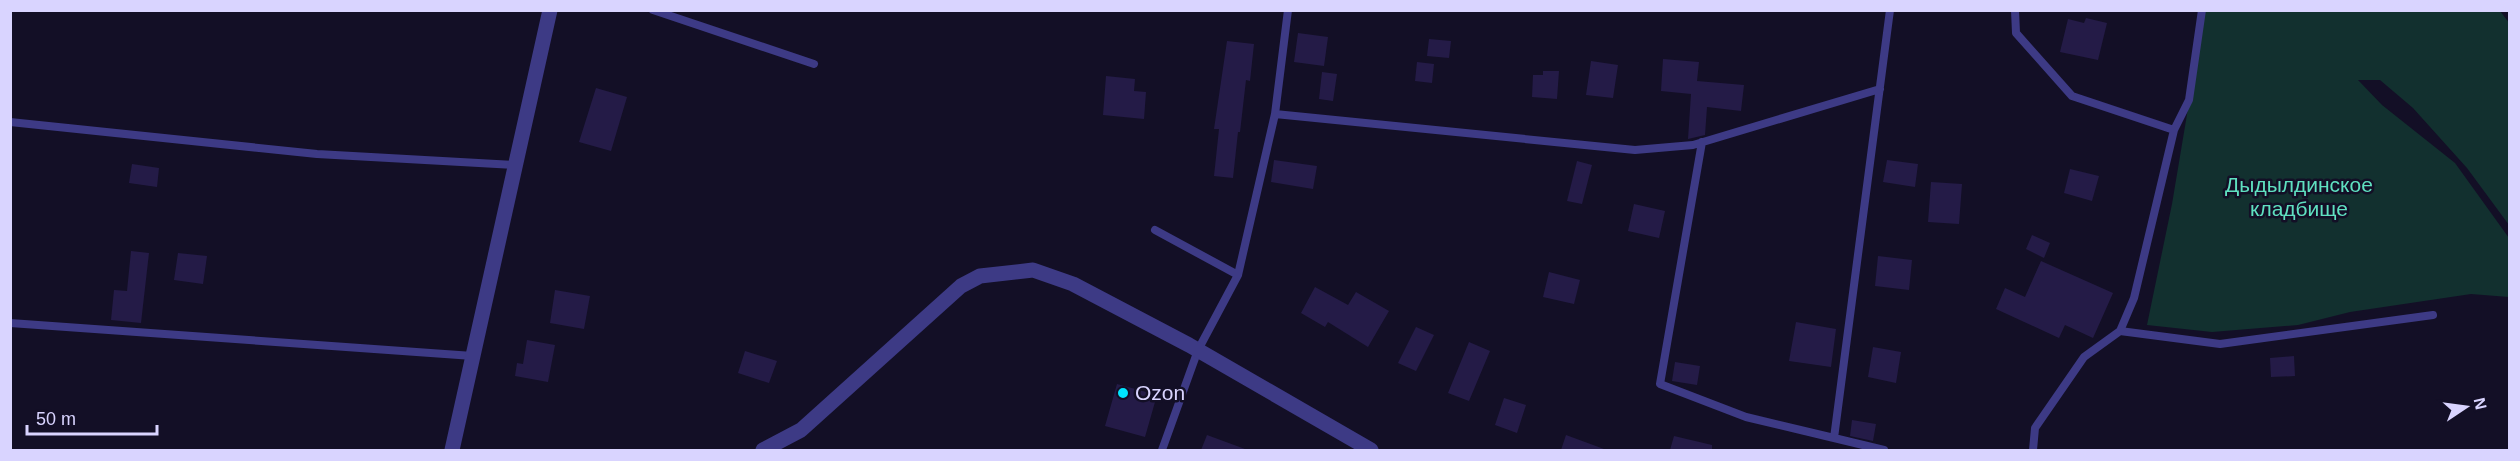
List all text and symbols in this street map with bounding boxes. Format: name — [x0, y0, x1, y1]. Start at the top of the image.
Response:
park label: Дыдылдинское кладбище — [2225, 173, 2373, 220]
north arrow — [2436, 377, 2496, 437]
place label: Ozon — [1135, 381, 1185, 404]
marker: Ozon — [1116, 386, 1130, 400]
text: N — [2471, 396, 2490, 411]
scale bar — [27, 398, 158, 436]
text: 50 m — [36, 409, 76, 429]

